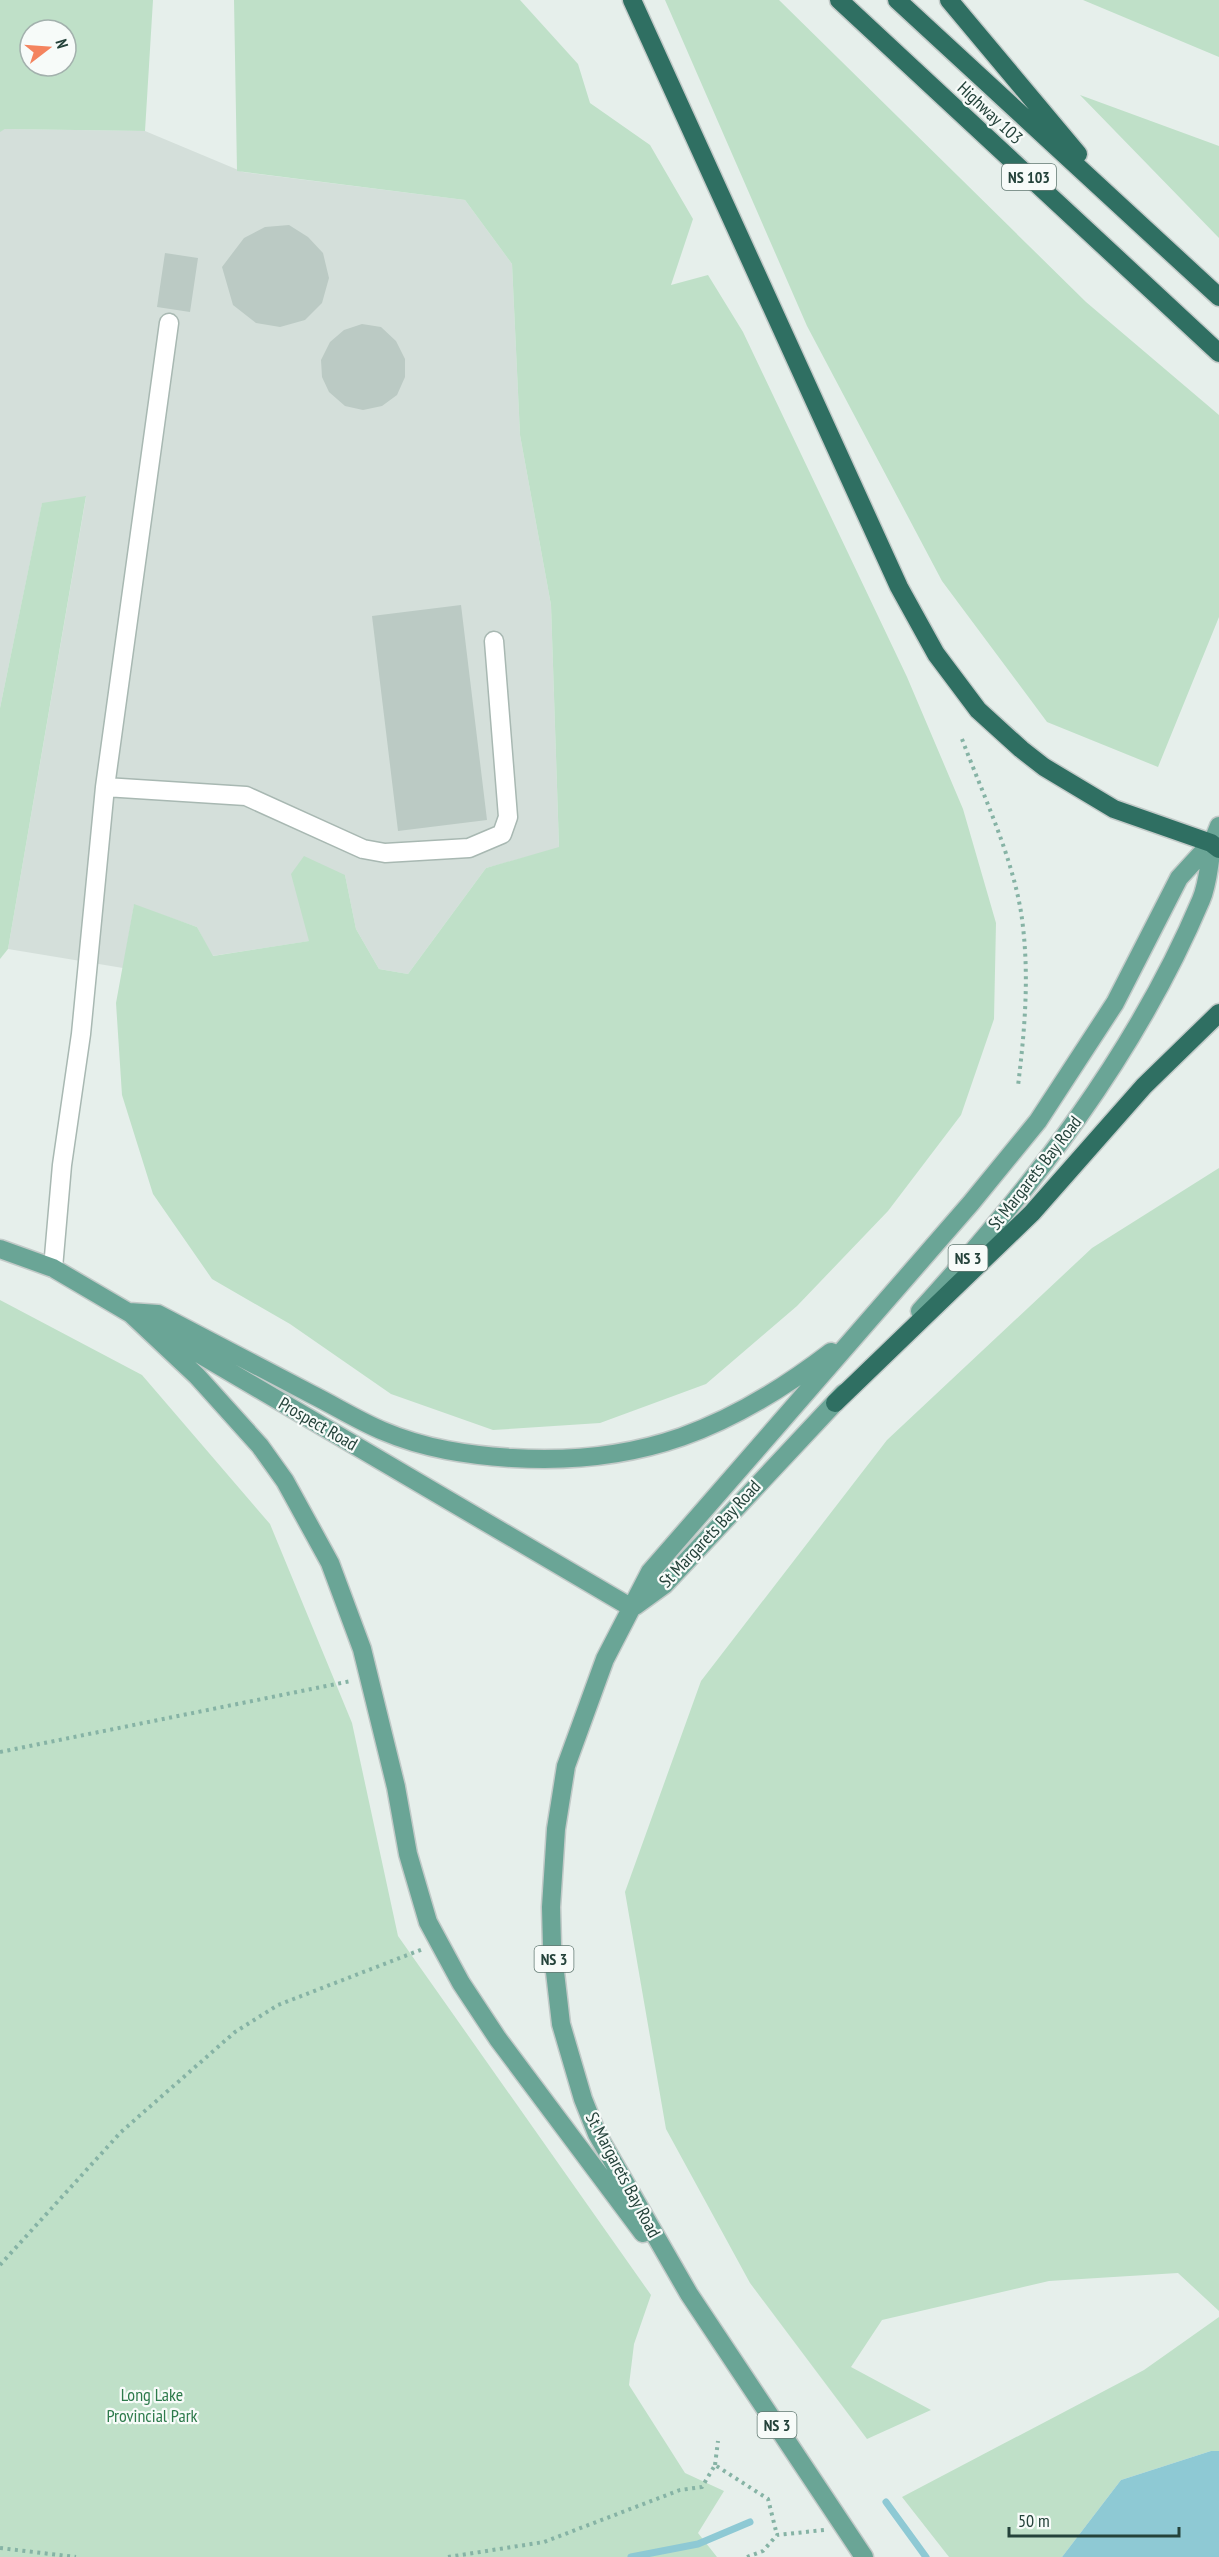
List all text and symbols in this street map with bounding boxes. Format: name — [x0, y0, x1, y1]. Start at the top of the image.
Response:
north arrow — [18, 18, 78, 78]
text: N — [52, 37, 73, 51]
street label: Highway 103 — [953, 76, 1028, 149]
road number: NS 103 — [1002, 164, 1056, 190]
street label: St Margarets Bay Road — [983, 1111, 1086, 1234]
road number: NS 3 — [948, 1245, 988, 1271]
street label: Prospect Road — [275, 1392, 362, 1455]
street label: St Margarets Bay Road — [654, 1475, 765, 1592]
road number: NS 3 — [534, 1946, 574, 1972]
street label: St Margarets Bay Road — [581, 2108, 666, 2241]
park label: Long Lake Provincial Park — [106, 2383, 198, 2427]
road number: NS 3 — [758, 2412, 796, 2438]
scale bar — [1009, 2500, 1178, 2538]
text: 50 m — [1018, 2509, 1050, 2532]

